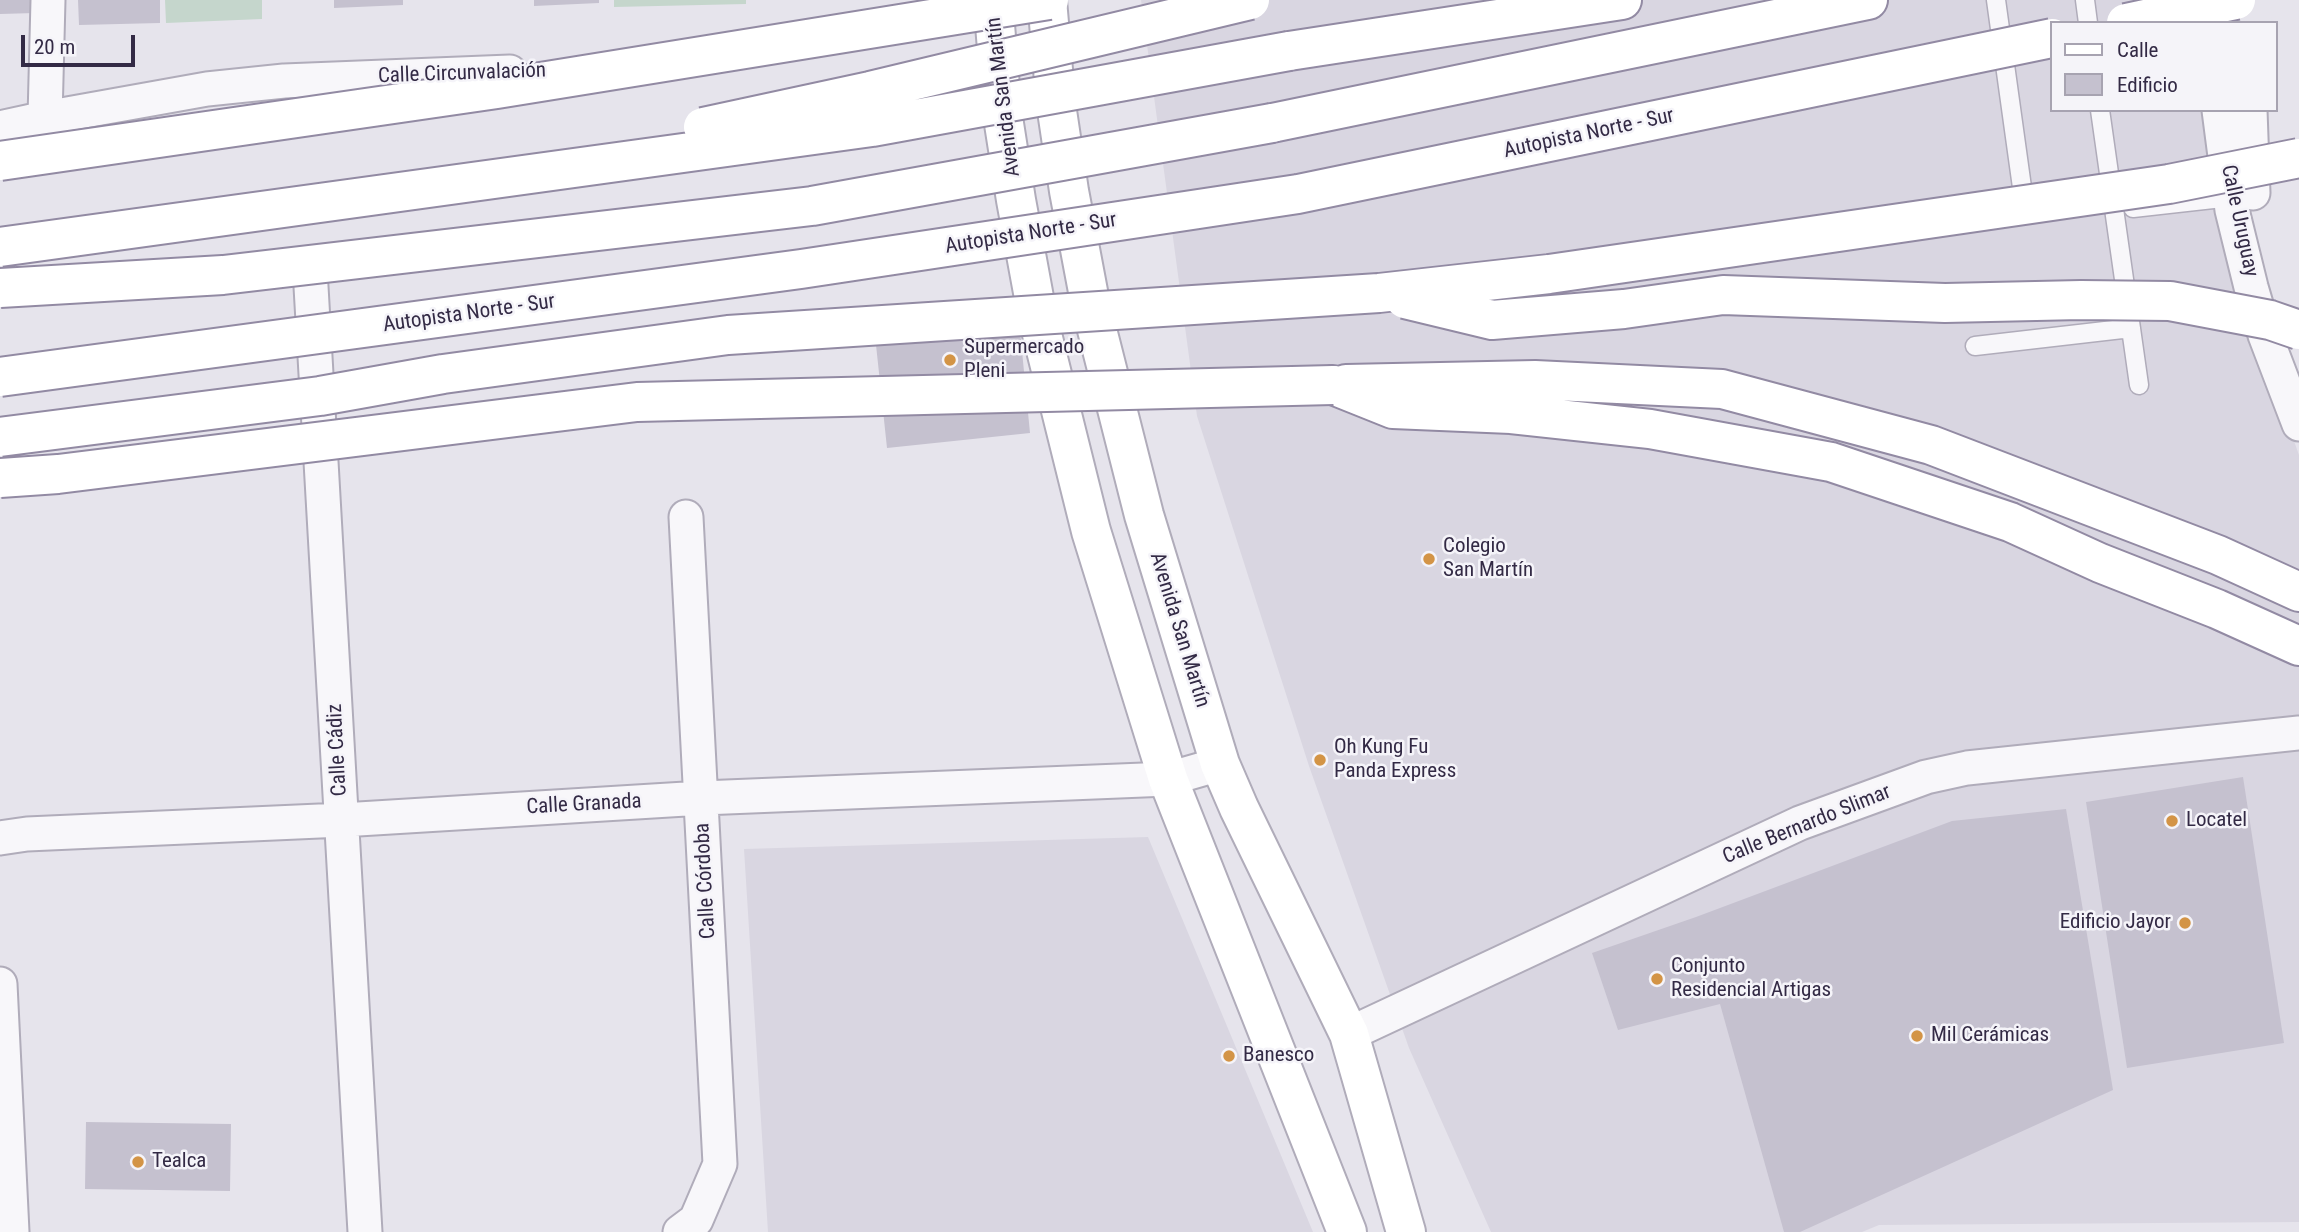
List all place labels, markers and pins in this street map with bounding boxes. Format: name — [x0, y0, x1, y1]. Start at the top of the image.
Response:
place label: Supermercado Pleni — [964, 335, 1084, 385]
marker: Supermercado Pleni — [942, 352, 958, 368]
place label: Colegio San Martín — [1443, 534, 1533, 584]
marker: Colegio San Martín — [1421, 551, 1437, 567]
place label: Oh Kung Fu Panda Express — [1334, 735, 1456, 785]
marker: Oh Kung Fu Panda Express — [1312, 752, 1328, 768]
place label: Locatel — [2186, 808, 2247, 834]
marker: Locatel — [2164, 813, 2180, 829]
place label: Edificio Jayor — [2060, 910, 2171, 936]
marker: Edificio Jayor — [2177, 915, 2193, 931]
place label: Conjunto Residencial Artigas — [1671, 954, 1831, 1004]
marker: Conjunto Residencial Artigas — [1649, 971, 1665, 987]
place label: Mil Cerámicas — [1931, 1023, 2049, 1049]
marker: Mil Cerámicas — [1909, 1028, 1925, 1044]
place label: Banesco — [1243, 1043, 1314, 1069]
marker: Banesco — [1221, 1048, 1237, 1064]
place label: Tealca — [152, 1149, 206, 1175]
marker: Tealca — [130, 1154, 146, 1170]

